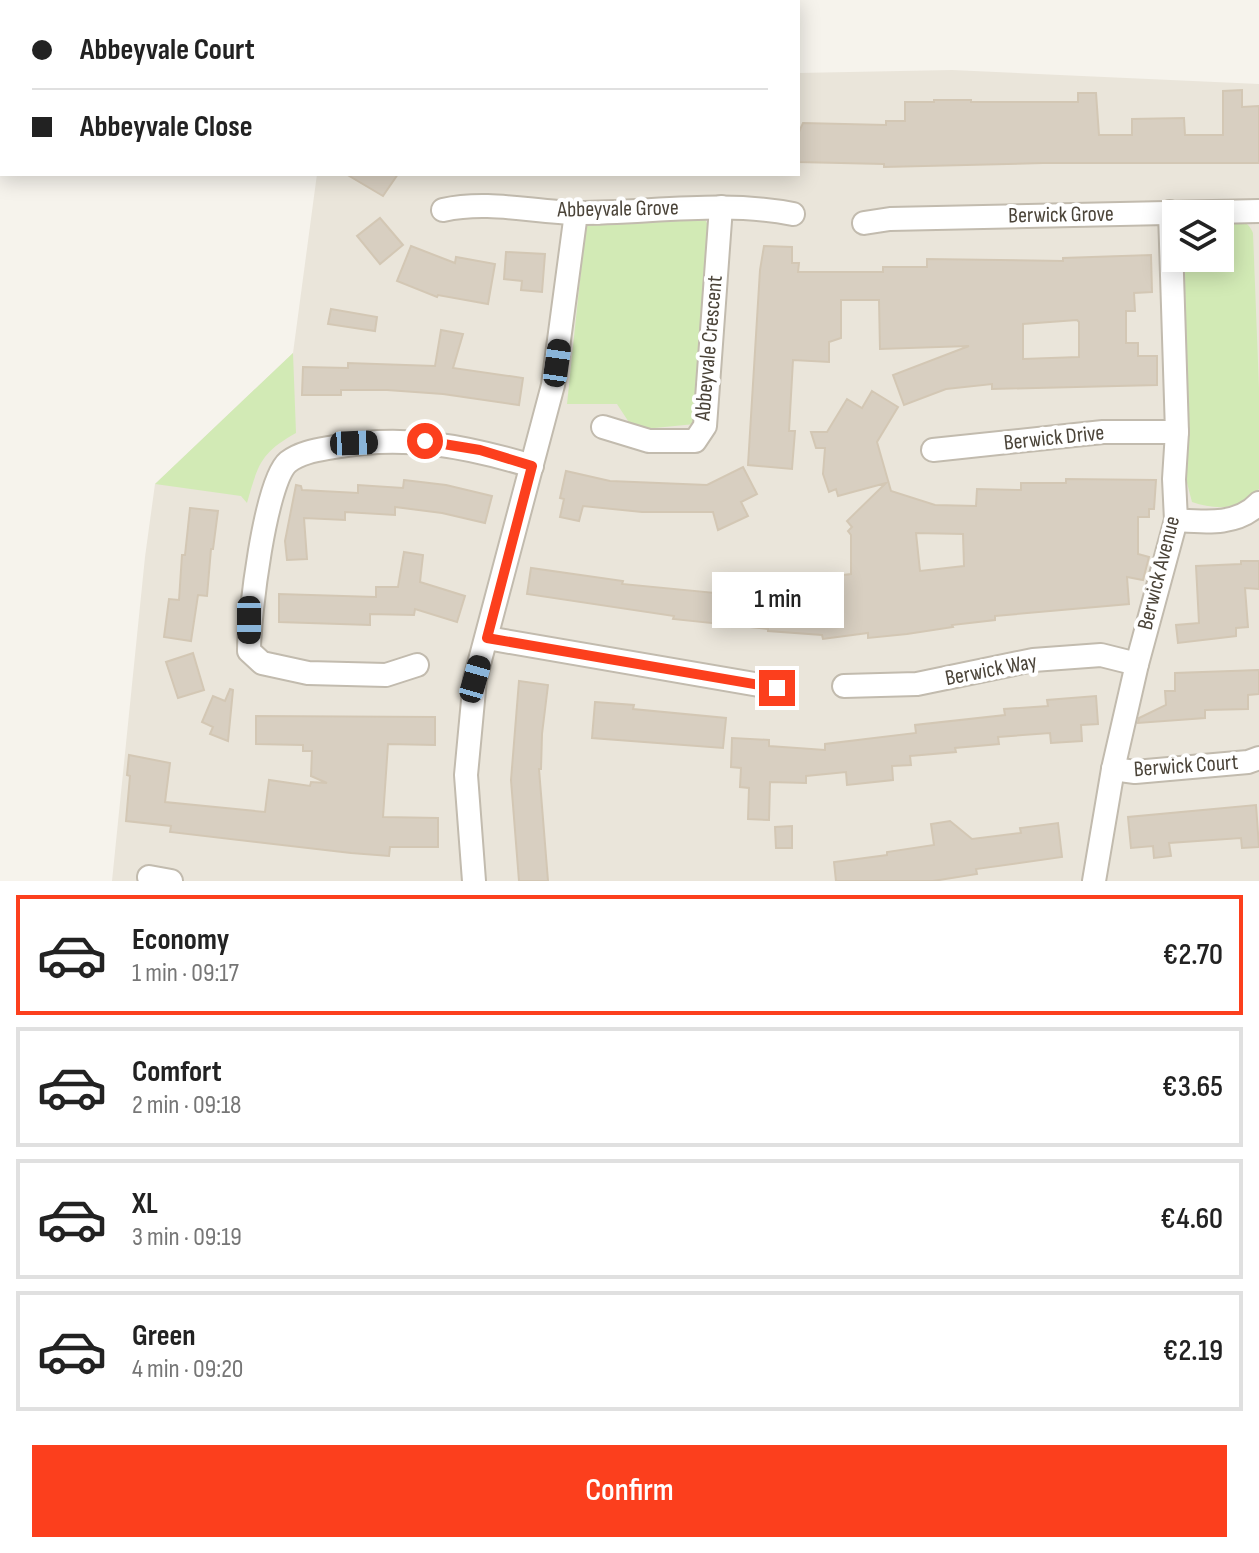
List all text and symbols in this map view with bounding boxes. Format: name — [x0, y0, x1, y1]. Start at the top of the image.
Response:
text: Abbeyvale Court — [80, 32, 255, 68]
text: Abbeyvale Close — [80, 109, 253, 145]
street label: Abbeyvale Grove — [556, 194, 679, 224]
map controls — [1162, 200, 1234, 272]
button: layers — [1162, 200, 1234, 272]
street label: Berwick Grove — [1008, 201, 1114, 229]
street label: Abbeyvale Crescent — [689, 274, 729, 423]
car — [542, 338, 572, 388]
street label: Berwick Drive — [1002, 419, 1106, 457]
route start — [407, 423, 443, 459]
car — [330, 430, 378, 456]
street label: Berwick Avenue — [1132, 513, 1186, 633]
callout: 1 min — [711, 572, 843, 628]
text: 1 min — [754, 584, 802, 615]
car — [237, 596, 261, 644]
street label: Berwick Way — [943, 648, 1040, 692]
car — [457, 653, 493, 705]
route end — [759, 670, 795, 706]
street label: Berwick Court — [1133, 749, 1239, 783]
icon: car — [36, 919, 108, 991]
text: Economy — [132, 922, 229, 958]
text: €2.70 — [1163, 937, 1223, 973]
text: 1 min · 09:17 — [132, 958, 239, 989]
icon: car — [36, 1051, 108, 1123]
text: Comfort — [132, 1054, 222, 1090]
text: €3.65 — [1162, 1069, 1223, 1105]
text: 2 min · 09:18 — [132, 1090, 241, 1121]
icon: car — [36, 1183, 108, 1255]
text: XL — [132, 1186, 158, 1222]
text: €4.60 — [1160, 1201, 1223, 1237]
text: 3 min · 09:19 — [132, 1222, 242, 1253]
icon: car — [36, 1315, 108, 1387]
text: Green — [132, 1318, 196, 1354]
text: €2.19 — [1163, 1333, 1223, 1369]
text: 4 min · 09:20 — [132, 1354, 243, 1385]
button: Confirm — [32, 1445, 1227, 1537]

